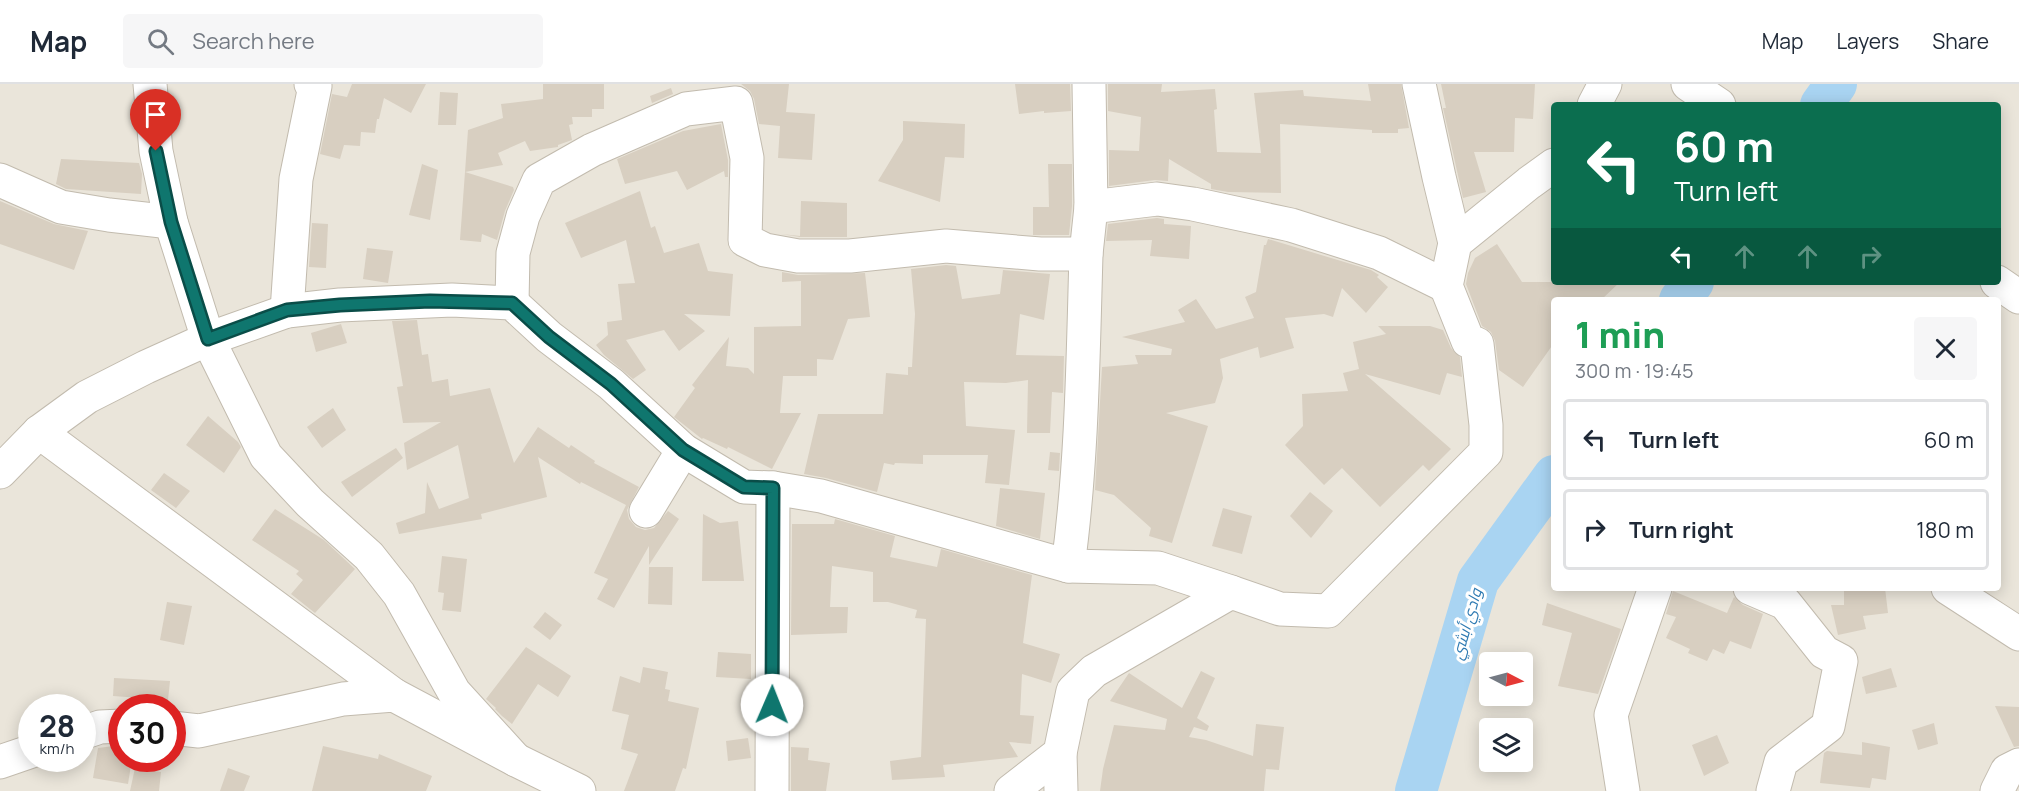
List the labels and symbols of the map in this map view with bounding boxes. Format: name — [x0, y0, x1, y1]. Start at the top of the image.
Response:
pin — [130, 89, 181, 151]
water label: وادي أبشي — [1445, 585, 1489, 663]
north arrow — [1479, 652, 1533, 706]
position arrow — [740, 673, 804, 737]
speed limit sign: 30 — [108, 694, 186, 772]

